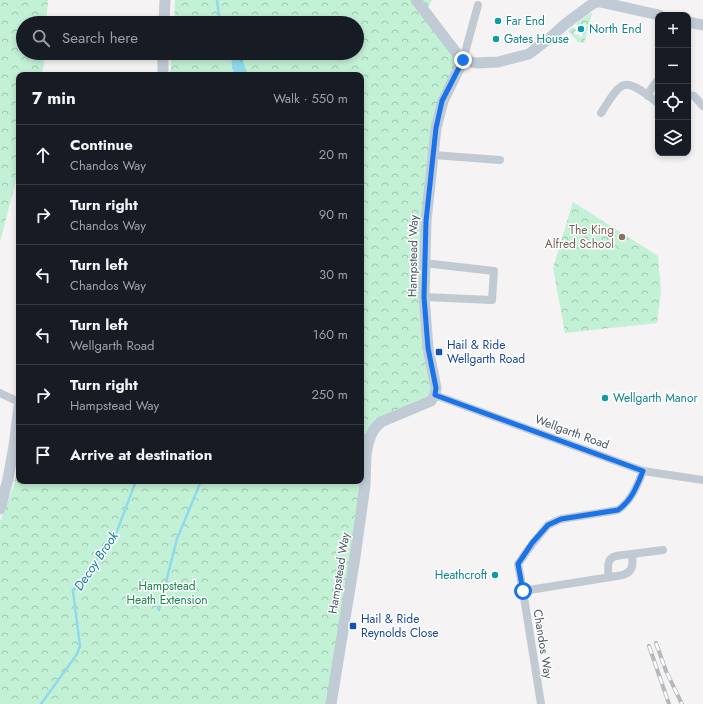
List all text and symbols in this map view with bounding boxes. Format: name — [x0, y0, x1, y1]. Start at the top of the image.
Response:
place label: Far End — [506, 12, 545, 30]
map controls — [655, 12, 691, 156]
button: + — [655, 12, 691, 48]
search box — [16, 16, 364, 60]
marker: Far End — [493, 16, 503, 26]
place label: North End — [589, 20, 642, 38]
marker: North End — [576, 24, 586, 34]
icon: search — [30, 27, 52, 49]
text: Search here — [62, 27, 138, 49]
place label: Gates House — [504, 30, 569, 48]
marker: Gates House — [491, 34, 501, 44]
button: − — [655, 48, 691, 84]
route end — [454, 51, 472, 69]
button: locate — [655, 84, 691, 120]
text: 7 min — [32, 86, 76, 110]
text: Walk · 550 m — [273, 89, 348, 108]
button: layers — [655, 120, 691, 156]
text: Continue — [70, 134, 133, 156]
icon: ahead — [32, 144, 54, 166]
text: 20 m — [319, 145, 348, 164]
text: Chandos Way — [70, 156, 146, 175]
text: Turn right — [70, 194, 138, 216]
icon: right — [32, 204, 54, 226]
text: 90 m — [319, 205, 348, 224]
street label: Hampstead Way — [403, 214, 423, 297]
text: Chandos Way — [70, 216, 146, 235]
place label: The King Alfred School — [545, 221, 614, 253]
marker: The King Alfred School — [617, 232, 627, 242]
text: Turn left — [70, 254, 128, 276]
icon: left — [32, 264, 54, 286]
text: 30 m — [319, 265, 348, 284]
text: Chandos Way — [70, 276, 146, 295]
text: Turn left — [70, 314, 128, 336]
icon: left — [32, 324, 54, 346]
text: 160 m — [313, 325, 348, 344]
text: Wellgarth Road — [70, 336, 155, 355]
place label: Hail & Ride Wellgarth Road — [447, 336, 525, 368]
marker: Hail & Ride Wellgarth Road — [434, 347, 444, 357]
text: Turn right — [70, 374, 138, 396]
icon: right — [32, 384, 54, 406]
text: 250 m — [311, 385, 348, 404]
place label: Wellgarth Manor — [613, 389, 698, 407]
marker: Wellgarth Manor — [600, 393, 610, 403]
text: Hampstead Way — [70, 396, 159, 415]
street label: Wellgarth Road — [532, 410, 612, 454]
icon: arrive — [32, 444, 54, 466]
text: Arrive at destination — [70, 444, 212, 466]
water label: Decoy Brook — [69, 527, 123, 594]
street label: Hampstead Way — [324, 530, 354, 615]
place label: Heathcroft — [435, 566, 487, 584]
marker: Heathcroft — [490, 570, 500, 580]
park label: Hampstead Heath Extension — [126, 577, 208, 609]
route start — [514, 582, 532, 600]
street label: Chandos Way — [529, 608, 557, 681]
place label: Hail & Ride Reynolds Close — [361, 610, 438, 642]
marker: Hail & Ride Reynolds Close — [348, 621, 358, 631]

